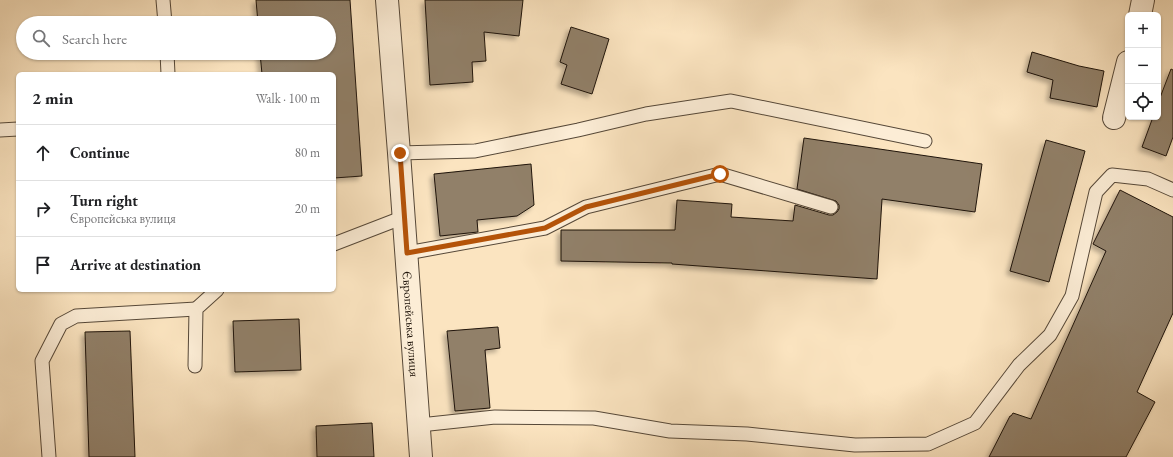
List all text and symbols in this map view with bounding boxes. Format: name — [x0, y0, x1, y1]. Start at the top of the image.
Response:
map controls — [1125, 12, 1161, 120]
button: + — [1125, 12, 1161, 48]
search box — [16, 16, 336, 60]
icon: search — [30, 27, 52, 49]
text: Search here — [62, 29, 127, 48]
button: − — [1125, 48, 1161, 84]
button: locate — [1125, 84, 1161, 120]
text: 2 min — [32, 87, 73, 109]
text: Walk · 100 m — [256, 90, 320, 107]
icon: ahead — [32, 142, 54, 164]
text: Continue — [70, 143, 130, 162]
text: 80 m — [295, 144, 320, 161]
route end — [391, 144, 409, 162]
route start — [711, 165, 729, 183]
text: Turn right — [70, 191, 138, 210]
icon: right — [32, 198, 54, 220]
text: 20 m — [295, 200, 320, 217]
text: Європейська вулиця — [70, 210, 176, 227]
icon: arrive — [32, 254, 54, 276]
text: Arrive at destination — [70, 255, 201, 274]
street label: Європейська вулиця — [399, 271, 424, 378]

